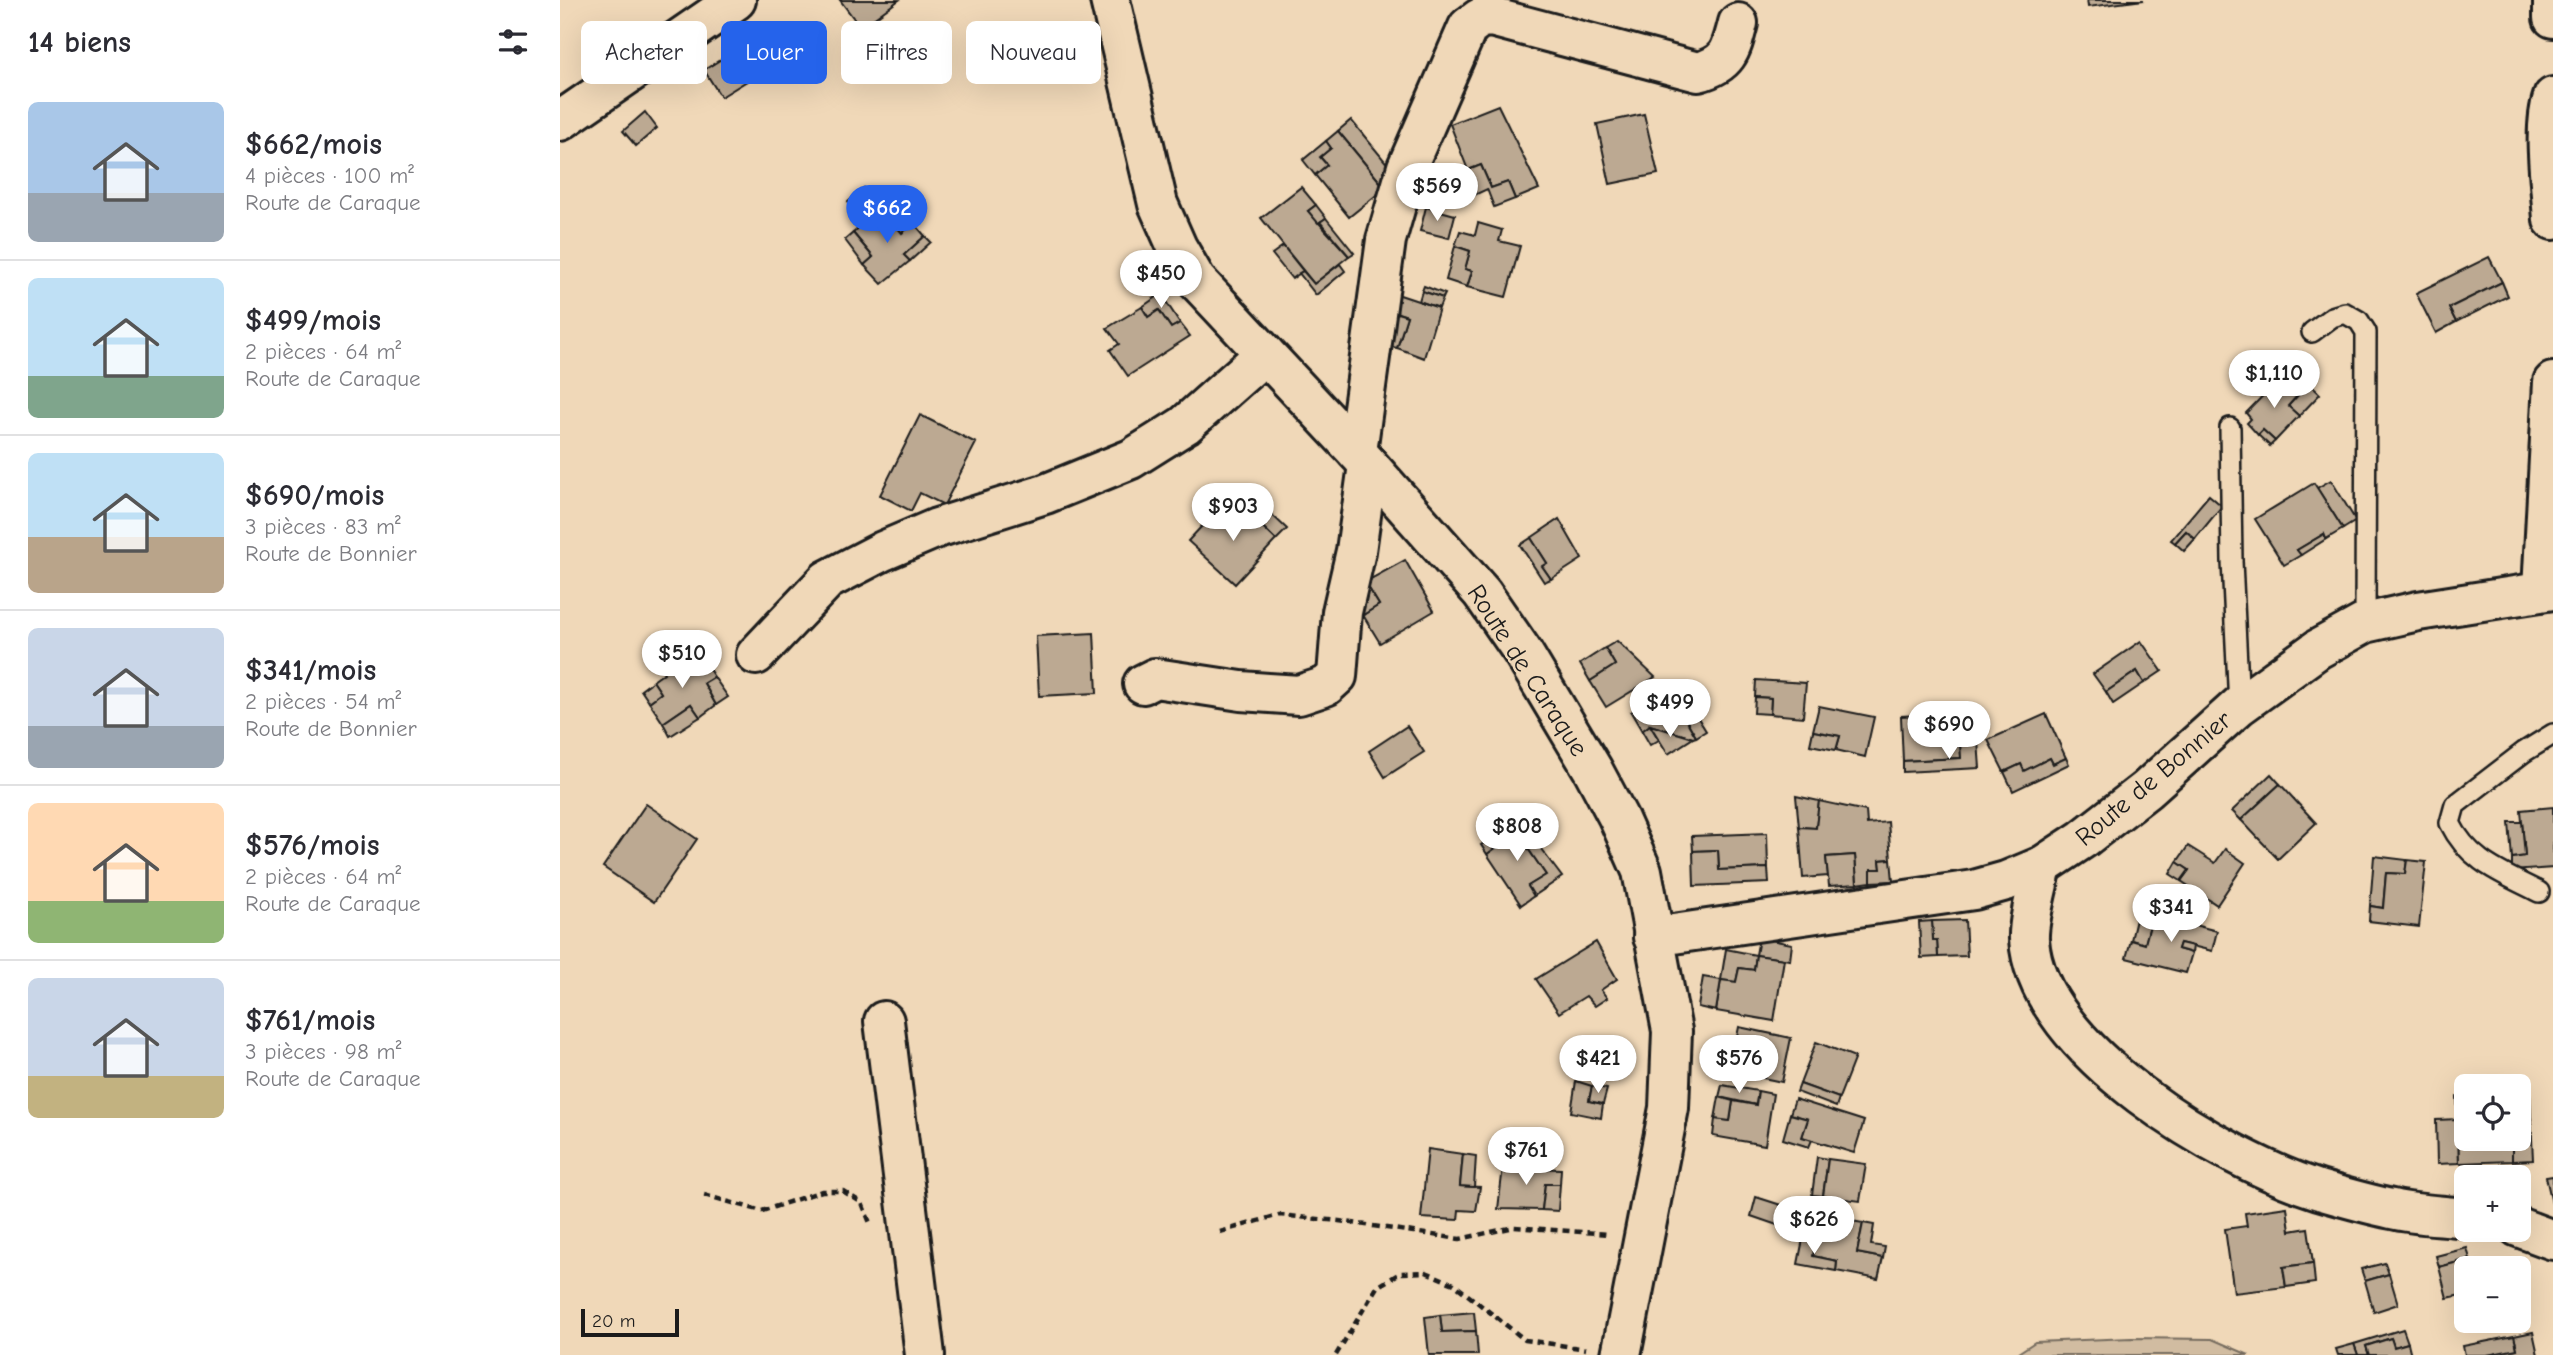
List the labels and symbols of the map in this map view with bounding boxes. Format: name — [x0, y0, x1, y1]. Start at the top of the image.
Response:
pin: $569 — [1396, 164, 1478, 223]
pin: $662 — [846, 186, 928, 245]
pin: $450 — [1120, 250, 1202, 310]
pin: $1,110 — [2217, 350, 2331, 410]
pin: $903 — [1192, 484, 1274, 543]
street label: Route de Caraque — [1461, 579, 1594, 762]
pin: $510 — [641, 630, 723, 690]
pin: $499 — [1629, 680, 1711, 739]
pin: $690 — [1908, 702, 1990, 761]
street label: Route de Bonnier — [2070, 704, 2238, 853]
pin: $808 — [1476, 804, 1558, 863]
pin: $341 — [2130, 884, 2212, 944]
pin: $421 — [1557, 1036, 1639, 1095]
pin: $576 — [1698, 1036, 1780, 1095]
pin: $761 — [1485, 1128, 1567, 1187]
pin: $626 — [1773, 1196, 1855, 1256]
scale bar — [581, 1306, 679, 1338]

